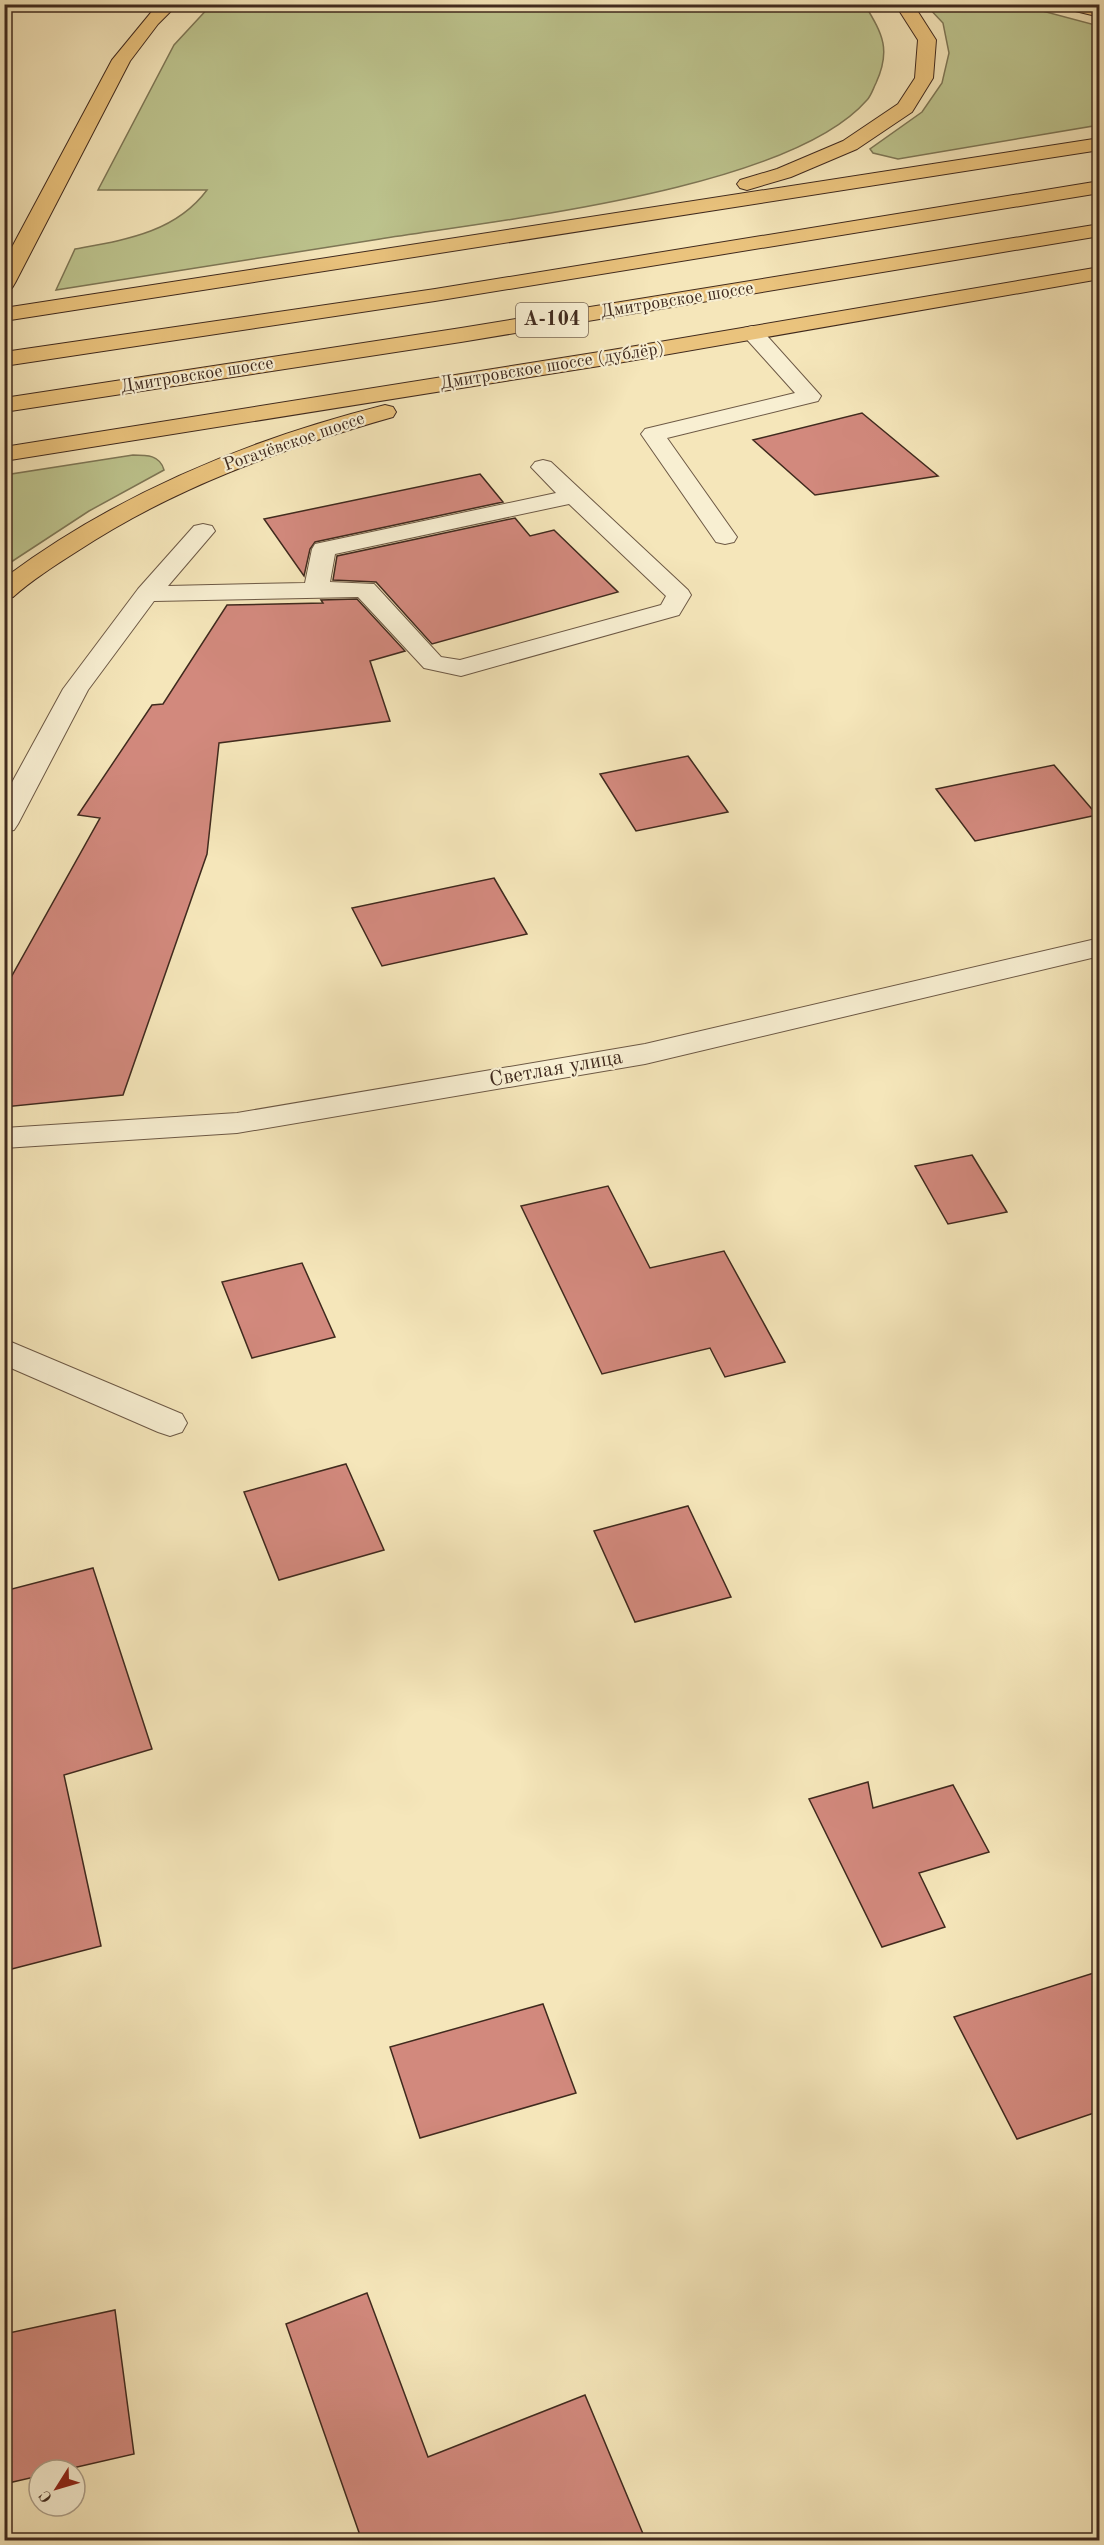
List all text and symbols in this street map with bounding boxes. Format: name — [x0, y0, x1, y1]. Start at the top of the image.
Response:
street label: Дмитровское шоссе — [599, 279, 755, 321]
road number: А-104 — [516, 303, 588, 337]
street label: Дмитровское шоссе (дублёр) — [438, 338, 665, 393]
street label: Дмитровское шоссе — [119, 354, 275, 396]
street label: Рогачёвское шоссе — [221, 409, 367, 475]
street label: Светлая улица — [488, 1047, 624, 1091]
north arrow — [27, 2458, 87, 2518]
text: С — [37, 2487, 56, 2505]

